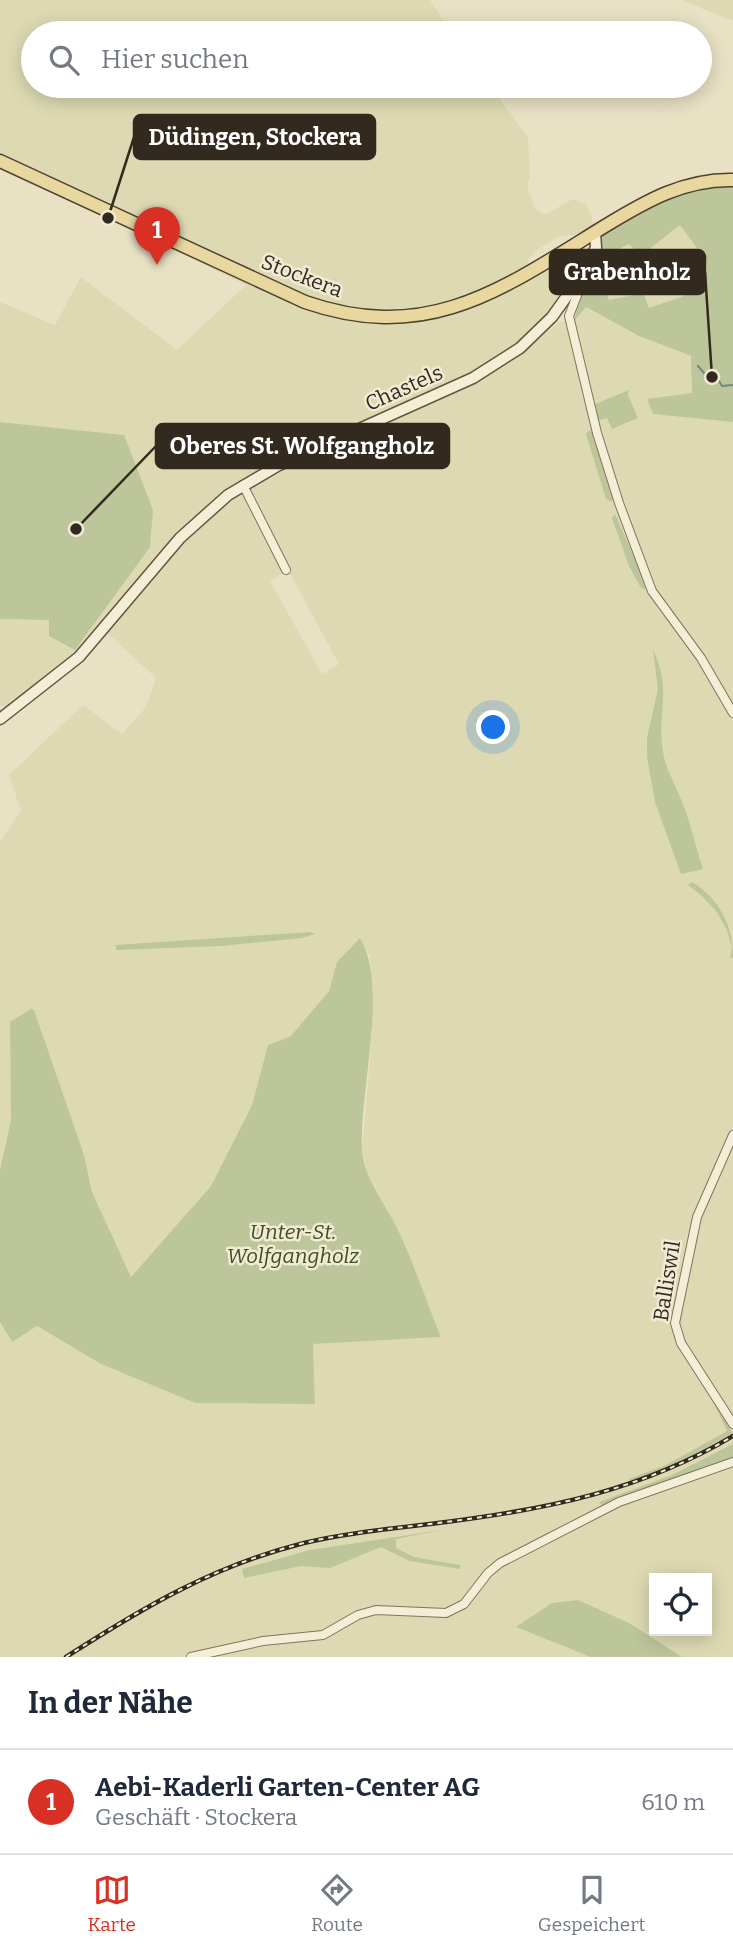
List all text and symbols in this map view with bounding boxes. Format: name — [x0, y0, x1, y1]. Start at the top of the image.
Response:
search box — [21, 21, 712, 98]
icon: search — [45, 41, 83, 79]
text: Hier suchen — [101, 44, 249, 75]
callout: Düdingen, Stockera — [134, 115, 375, 159]
text: Düdingen, Stockera — [148, 123, 362, 151]
pin: 1 — [134, 207, 180, 265]
street label: Stockera — [258, 249, 347, 304]
callout: Grabenholz — [550, 250, 705, 294]
text: Grabenholz — [563, 258, 691, 286]
street label: Chastels — [361, 359, 447, 417]
callout: Oberes St. Wolfgangholz — [156, 424, 449, 468]
text: Oberes St. Wolfgangholz — [170, 432, 434, 460]
your location — [476, 710, 510, 744]
park label: Unter-St. Wolfgangholz — [227, 1219, 359, 1269]
street label: Balliswil — [648, 1239, 686, 1323]
map controls — [649, 1573, 712, 1636]
button: locate — [649, 1573, 712, 1636]
text: In der Nähe — [28, 1685, 193, 1721]
text: Aebi-Kaderli Garten-Center AG — [95, 1772, 480, 1803]
text: 1 — [46, 1788, 56, 1816]
text: 610 m — [641, 1788, 705, 1816]
text: Geschäft · Stockera — [95, 1803, 297, 1831]
tab: Karte — [88, 1871, 136, 1936]
tab: Route — [311, 1871, 363, 1936]
tab: Gespeichert — [538, 1871, 646, 1936]

